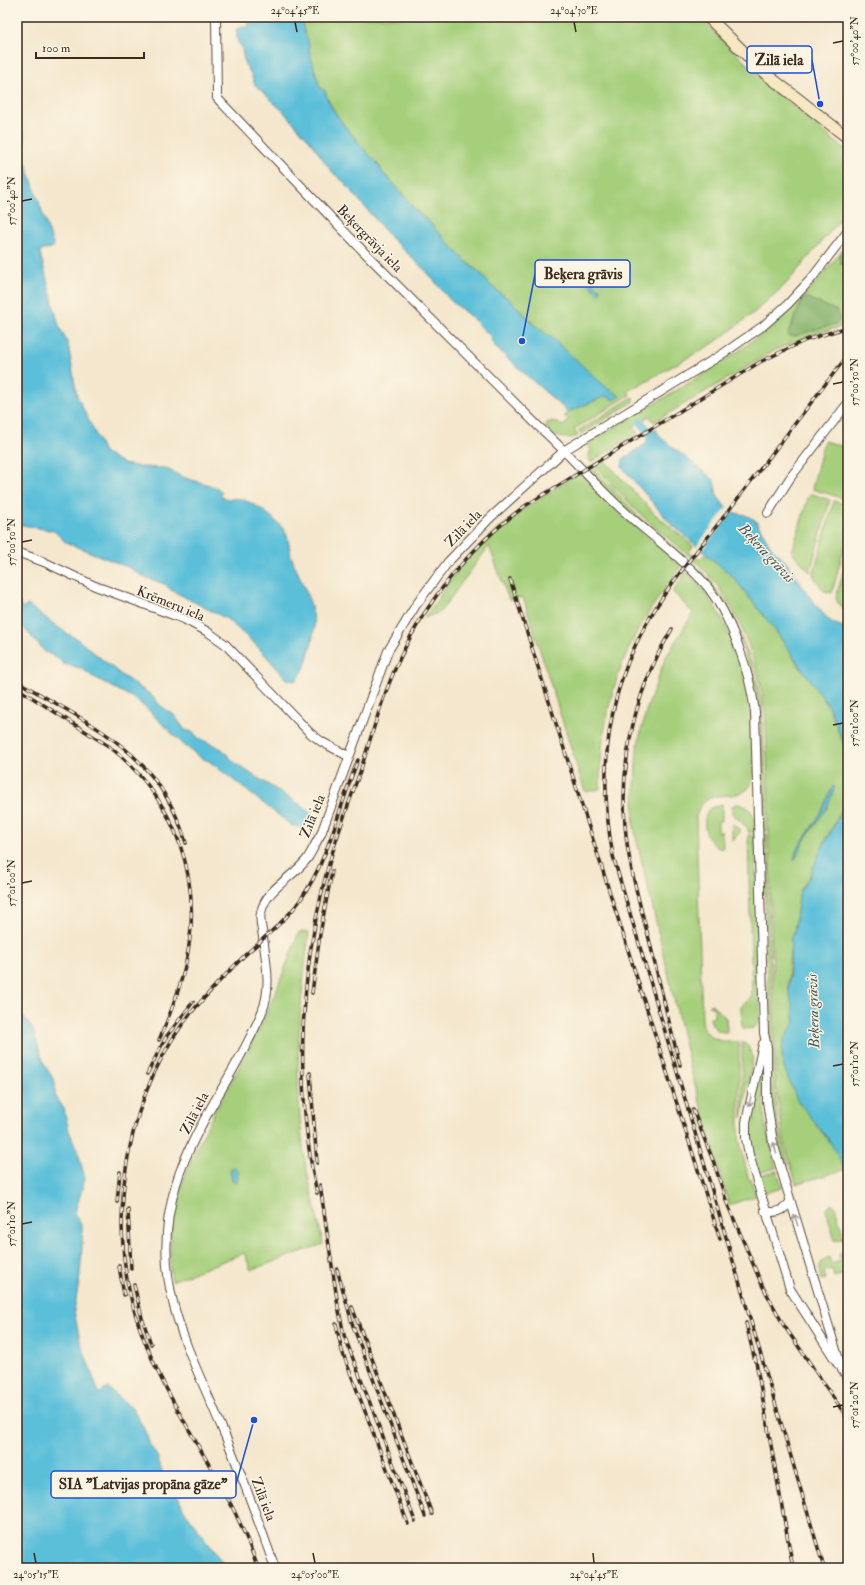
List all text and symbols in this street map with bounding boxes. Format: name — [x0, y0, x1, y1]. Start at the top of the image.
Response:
text: 24°04'45"E — [271, 5, 319, 17]
text: 24°04'30"E — [550, 5, 598, 17]
text: 57°00'40"N — [849, 16, 861, 66]
scale bar — [36, 34, 144, 60]
text: 100 m — [42, 41, 71, 56]
callout: Zilā iela — [747, 46, 812, 73]
text: Zilā iela — [755, 51, 804, 70]
text: 57°00'40"N — [6, 176, 18, 226]
street label: Beķergrāvja iela — [333, 201, 406, 276]
callout: Beķera grāvis — [535, 260, 630, 287]
text: Beķera grāvis — [544, 265, 622, 285]
text: 57°00'50"N — [849, 358, 861, 406]
street label: Zilā iela — [441, 506, 485, 551]
text: 57°00'50"N — [6, 518, 18, 566]
water label: Beķera grāvis — [734, 519, 800, 588]
street label: Krēmeru iela — [134, 582, 207, 625]
text: 57°01'00"N — [849, 699, 861, 747]
street label: Zilā iela — [296, 792, 329, 840]
text: 57°01'00"N — [6, 859, 18, 907]
water label: Beķera grāvis — [803, 972, 824, 1050]
text: 57°01'10"N — [849, 1041, 861, 1087]
street label: Zilā iela — [177, 1089, 212, 1137]
one-way arrow — [745, 1094, 753, 1107]
one-way arrow — [771, 1141, 778, 1154]
text: 57°01'10"N — [6, 1201, 18, 1247]
one-way arrow — [792, 1213, 799, 1226]
text: 57°01'20"N — [849, 1381, 861, 1429]
callout: SIA "Latvijas propāna gāze" — [51, 1471, 236, 1498]
text: SIA "Latvijas propāna gāze" — [59, 1475, 228, 1495]
street label: Zilā iela — [247, 1475, 280, 1524]
text: 24°05'15"E — [13, 1569, 59, 1581]
text: 24°05'00"E — [291, 1569, 339, 1581]
text: 24°04'45"E — [570, 1569, 618, 1581]

